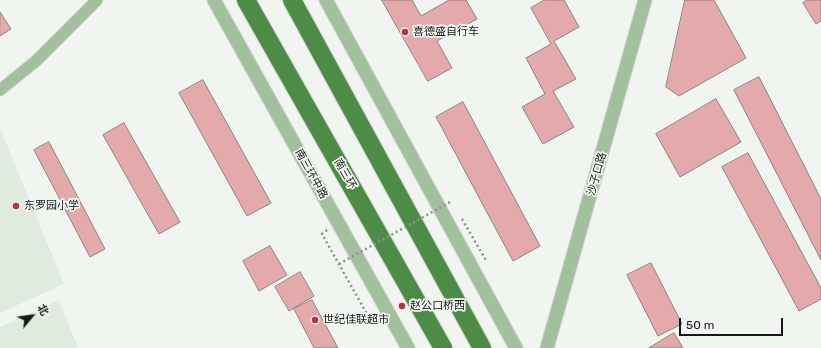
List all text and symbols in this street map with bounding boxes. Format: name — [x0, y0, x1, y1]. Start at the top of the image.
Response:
place label: 喜德盛自行车 — [413, 25, 479, 39]
marker: 喜德盛自行车 — [400, 27, 410, 37]
street label: 南三环中路 — [292, 147, 330, 201]
street label: 沙子口路 — [585, 151, 609, 197]
street label: 南三环 — [331, 156, 359, 192]
place label: 东罗园小学 — [24, 199, 79, 213]
marker: 东罗园小学 — [11, 201, 21, 211]
north arrow — [12, 296, 52, 336]
place label: 赵公口桥西 — [410, 299, 465, 313]
marker: 赵公口桥西 — [397, 301, 407, 311]
text: 北 — [35, 302, 51, 318]
scale bar — [681, 310, 785, 336]
place label: 世纪佳联超市 — [323, 313, 389, 327]
marker: 世纪佳联超市 — [310, 315, 320, 325]
text: 50 m — [686, 318, 714, 332]

